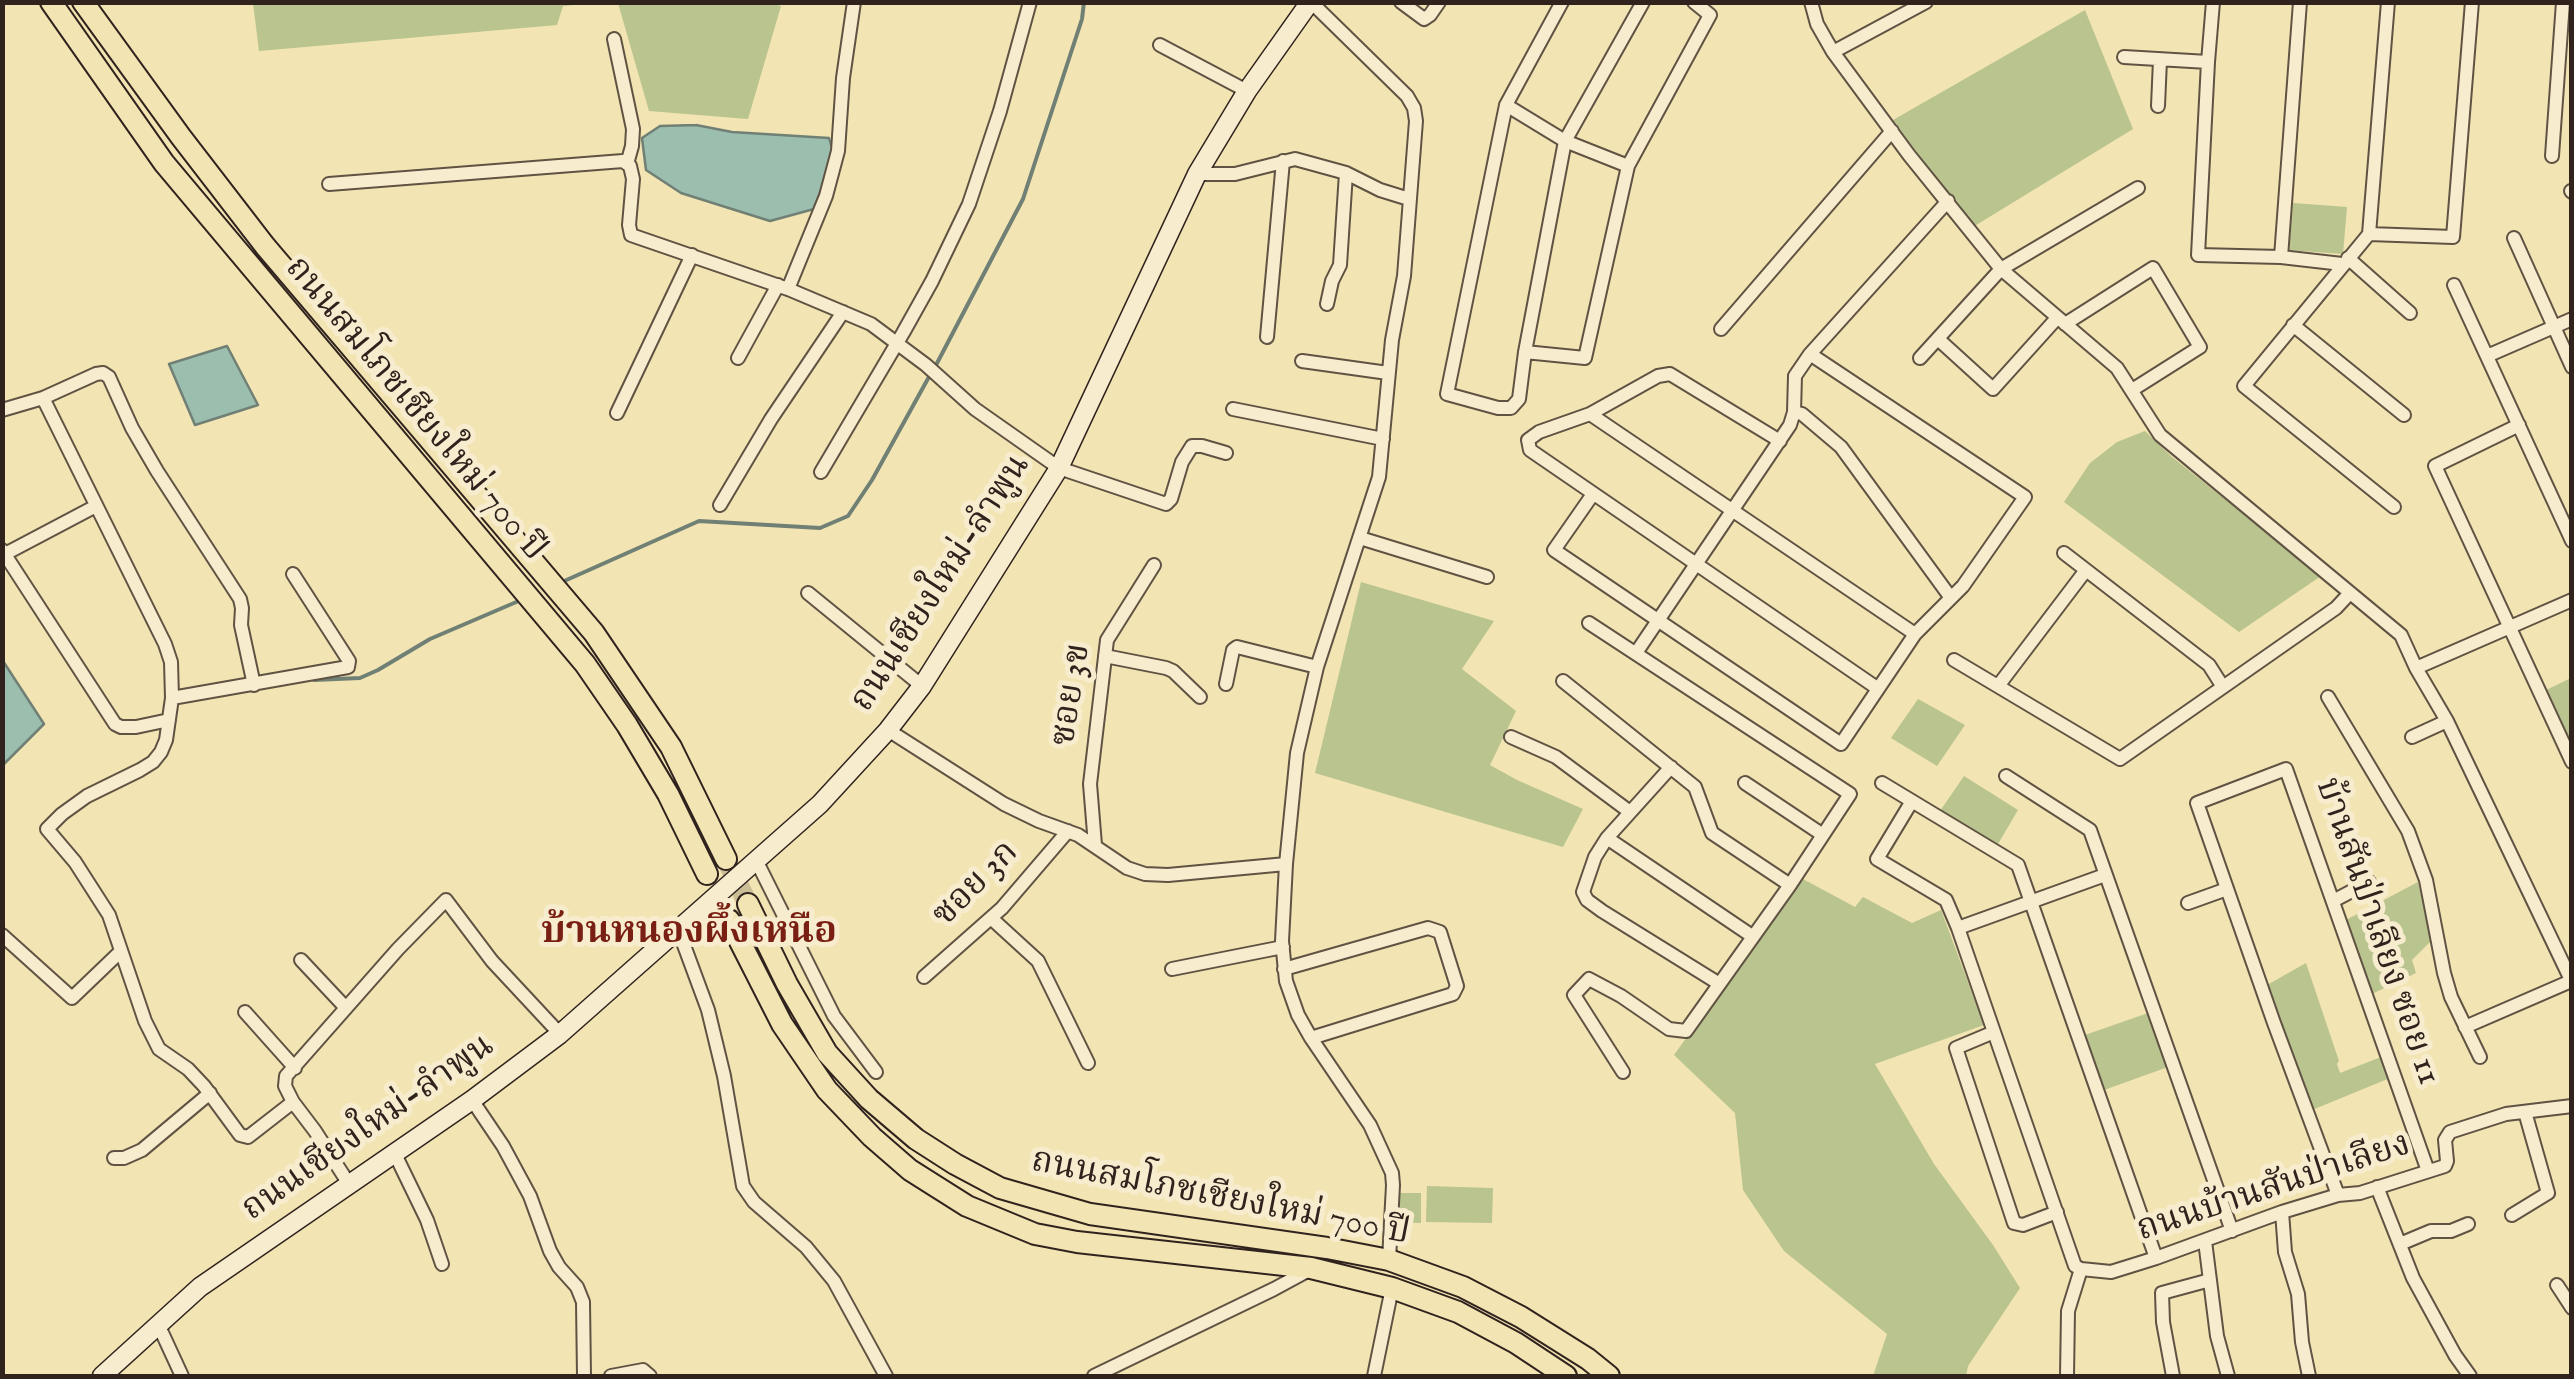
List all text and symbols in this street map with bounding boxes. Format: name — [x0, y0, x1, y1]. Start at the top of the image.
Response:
street label: ถนนสมโภชเชียงใหม่ 700 ปี — [274, 249, 554, 571]
street label: ถนนเชียงใหม่-ลำพูน — [843, 447, 1041, 721]
street label: ซอย 3ข — [1044, 641, 1102, 749]
street label: บ้านสันป่าเลียง ซอย 11 — [2304, 773, 2448, 1091]
street label: ซอย 3ก — [925, 833, 1029, 937]
district label: บ้านหนองผึ้งเหนือ — [541, 911, 837, 957]
street label: ถนนเชียงใหม่-ลำพูน — [235, 1026, 503, 1232]
street label: ถนนบ้านสันป่าเลียง — [2132, 1125, 2416, 1253]
street label: ถนนสมโภชเชียงใหม่ 700 ปี — [1027, 1142, 1413, 1256]

